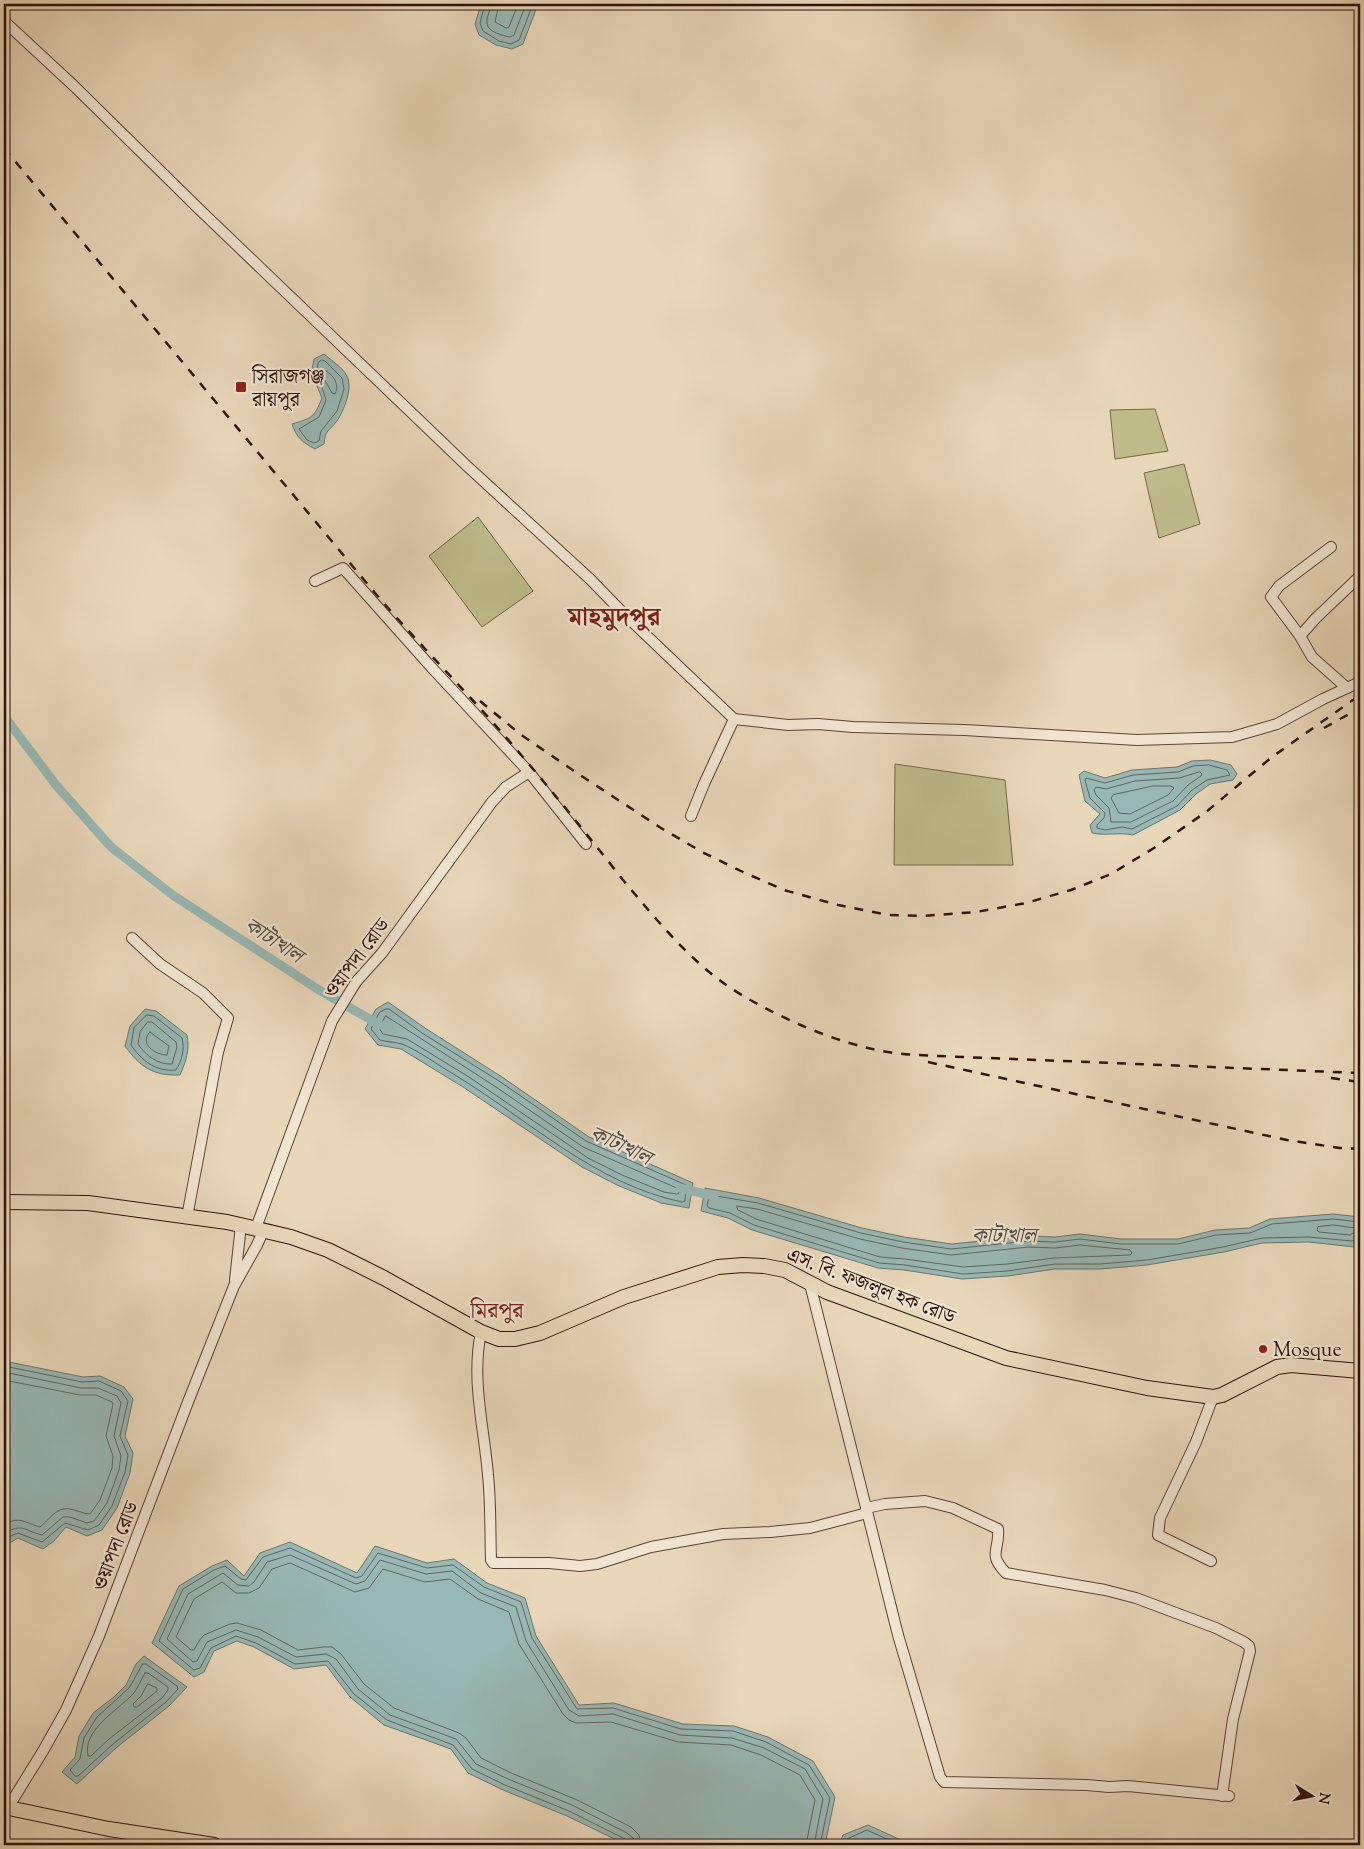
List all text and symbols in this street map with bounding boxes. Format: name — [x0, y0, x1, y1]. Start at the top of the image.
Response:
place label: সিরাজগঞ্জ রায়পুর — [251, 364, 324, 416]
marker: সিরাজগঞ্জ রায়পুর — [234, 380, 248, 394]
district label: মাহমুদপুর — [566, 601, 662, 637]
water label: কাটাখাল — [238, 912, 311, 974]
street label: ওয়াপদা রোড — [318, 913, 398, 1006]
water label: কাটাখাল — [585, 1120, 659, 1176]
water label: কাটাখাল — [972, 1222, 1040, 1252]
street label: এস. বি. ফজলুল হক রোড — [781, 1242, 959, 1333]
district label: মিরপুর — [469, 1297, 524, 1329]
place label: Mosque — [1273, 1337, 1342, 1366]
marker: Mosque — [1257, 1343, 1269, 1355]
street label: ওয়াপদা রোড — [87, 1497, 148, 1596]
north arrow — [1286, 1772, 1336, 1822]
text: N — [1312, 1791, 1334, 1805]

